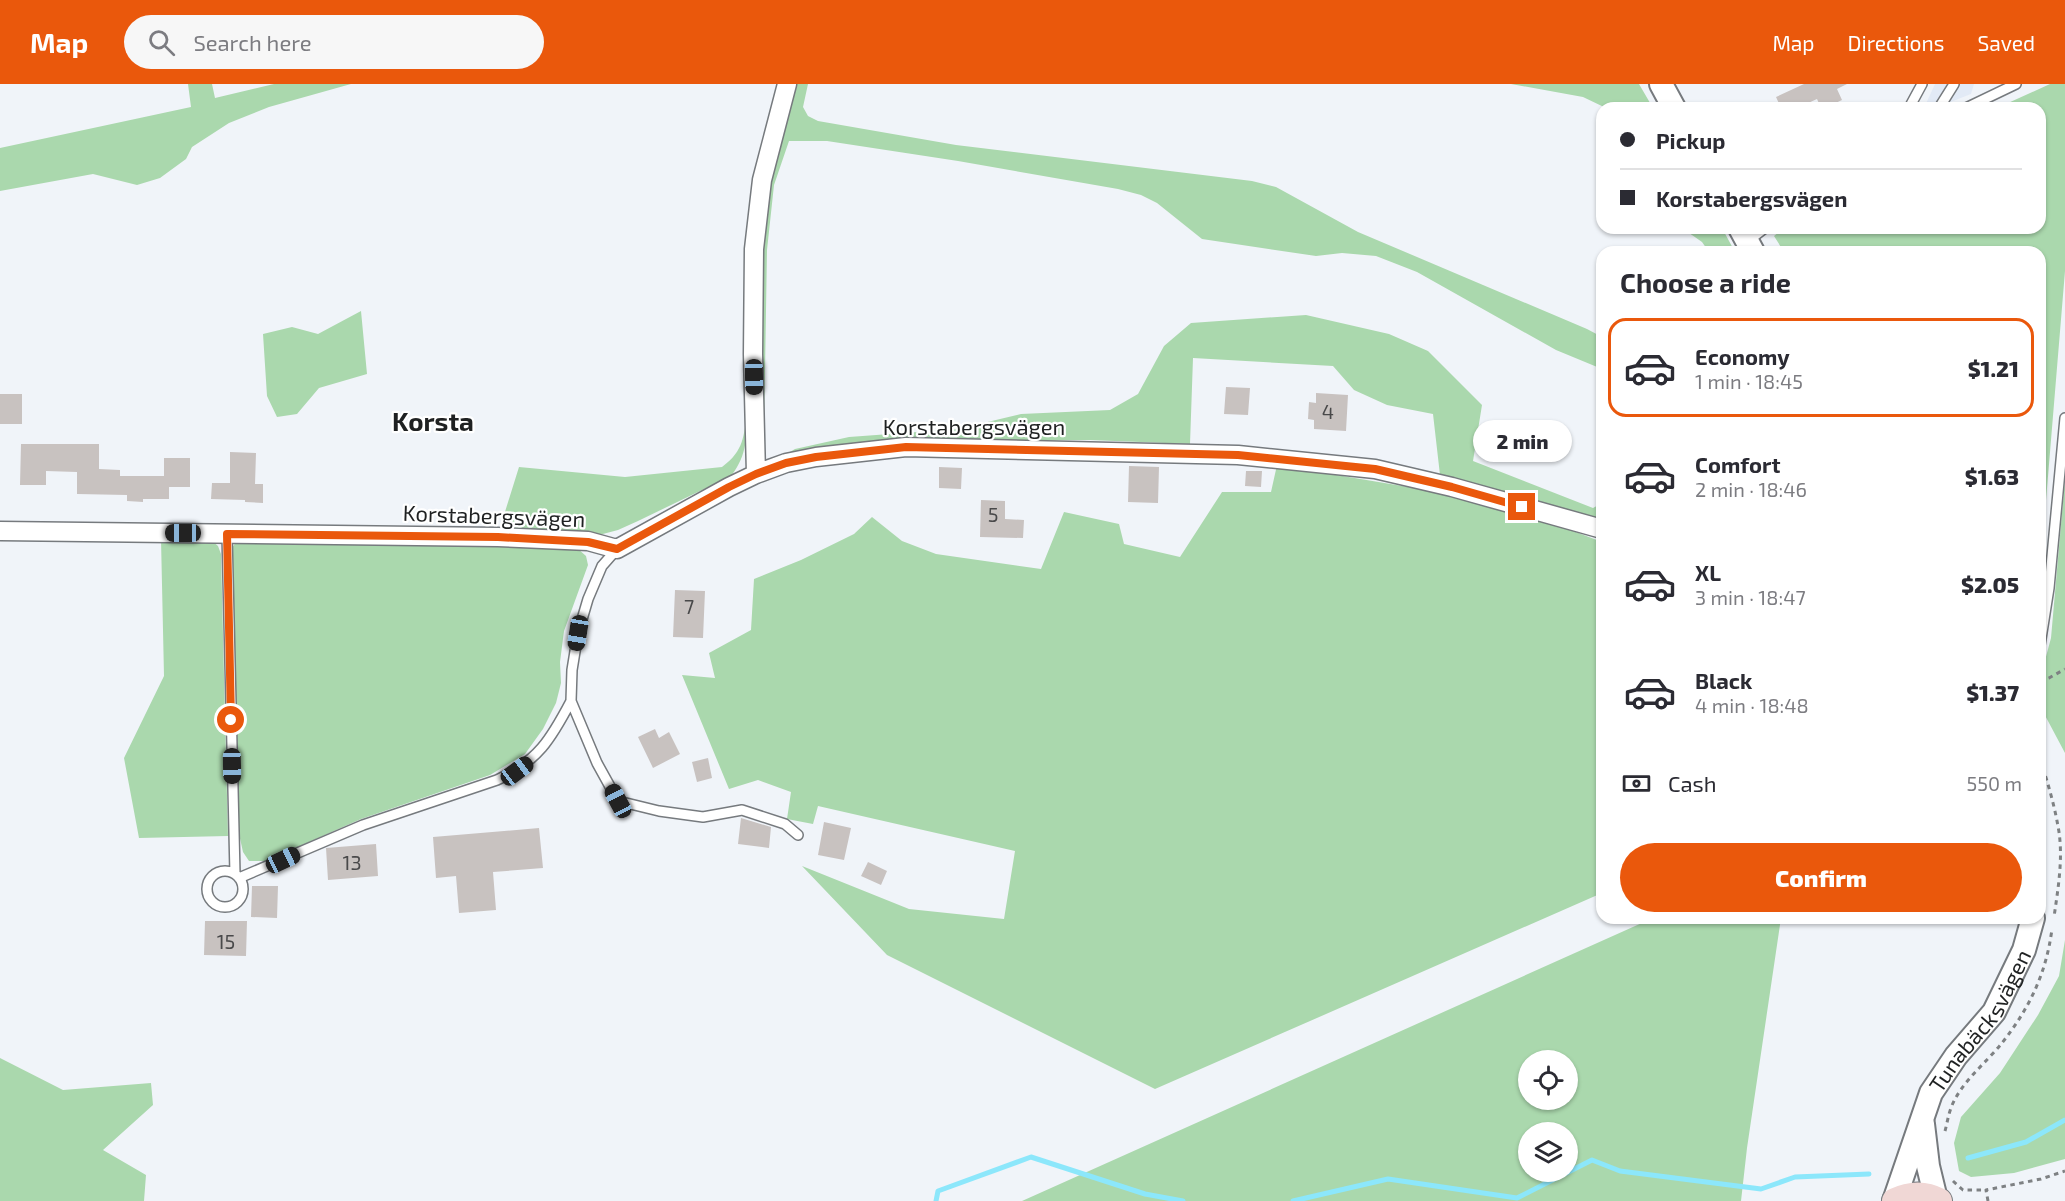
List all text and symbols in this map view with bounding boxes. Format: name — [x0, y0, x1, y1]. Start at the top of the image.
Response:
search box — [124, 15, 544, 69]
text: Map — [30, 25, 88, 59]
icon: search — [145, 26, 178, 59]
text: Search here — [193, 29, 312, 55]
text: Map — [1772, 30, 1815, 55]
text: Directions — [1848, 30, 1944, 55]
text: Saved — [1977, 30, 2035, 55]
text: Pickup — [1656, 127, 1725, 153]
text: Korstabergsvägen — [1656, 185, 1848, 211]
text: Choose a ride — [1620, 266, 1791, 298]
icon: car — [1623, 341, 1677, 395]
text: Economy — [1695, 343, 1790, 369]
text: $1.21 — [1968, 355, 2019, 381]
car — [745, 359, 763, 395]
text: 1 min · 18:45 — [1695, 369, 1803, 393]
house number: 4 — [1322, 399, 1334, 423]
district label: Korsta — [392, 405, 474, 436]
street label: Korstabergsvägen — [883, 413, 1065, 439]
callout: 2 min — [1472, 420, 1571, 462]
text: 2 min — [1497, 429, 1548, 453]
icon: car — [1623, 449, 1677, 503]
text: Comfort — [1695, 451, 1780, 477]
text: $1.63 — [1965, 463, 2019, 489]
text: 2 min · 18:46 — [1695, 477, 1807, 501]
route end — [1508, 493, 1535, 520]
street label: Korstabergsvägen — [402, 499, 586, 531]
house number: 5 — [988, 502, 998, 526]
car — [165, 524, 201, 542]
icon: car — [1623, 557, 1677, 611]
text: XL — [1695, 559, 1721, 585]
text: $2.05 — [1961, 571, 2019, 597]
text: 3 min · 18:47 — [1695, 585, 1806, 609]
house number: 7 — [684, 594, 694, 618]
car — [566, 614, 590, 652]
icon: car — [1623, 665, 1677, 719]
text: Black — [1695, 667, 1752, 693]
text: $1.37 — [1966, 679, 2019, 705]
text: 4 min · 18:48 — [1695, 693, 1809, 717]
route start — [217, 706, 244, 733]
car — [223, 748, 241, 784]
car — [497, 753, 537, 789]
icon: cash — [1620, 767, 1653, 800]
text: Cash — [1668, 770, 1717, 796]
text: 550 m — [1967, 771, 2022, 795]
car — [602, 781, 634, 821]
button: Confirm — [1620, 843, 2022, 912]
car — [263, 844, 303, 876]
house number: 13 — [342, 850, 362, 874]
house number: 15 — [217, 929, 235, 953]
street label: Tunabäcksvägen — [1923, 945, 2035, 1096]
map controls — [1518, 1050, 1578, 1182]
button: locate — [1518, 1050, 1578, 1110]
button: layers — [1518, 1122, 1578, 1182]

